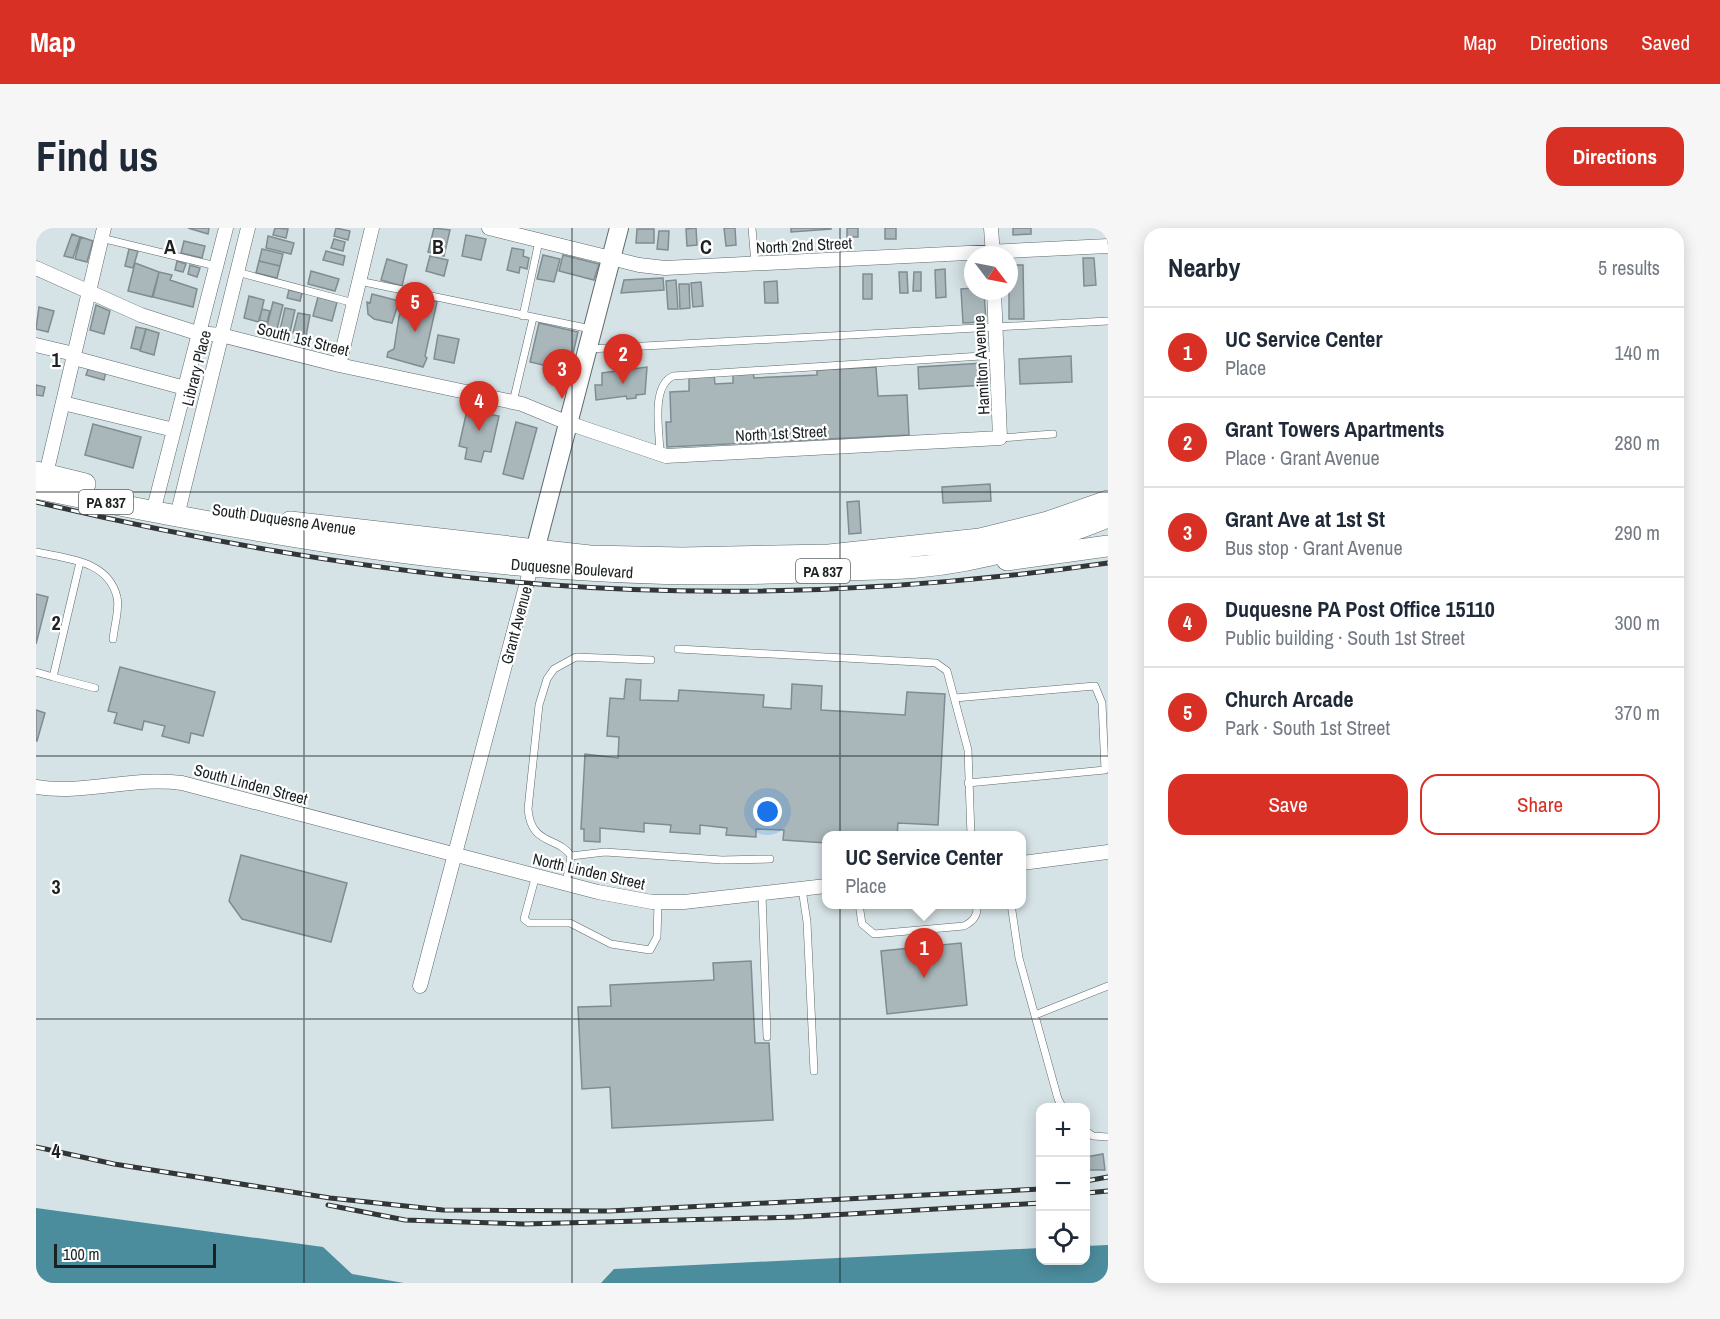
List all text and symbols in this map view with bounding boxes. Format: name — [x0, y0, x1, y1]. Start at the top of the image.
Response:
text: Map — [30, 23, 76, 61]
text: Map — [1463, 28, 1497, 57]
text: Directions — [1530, 28, 1608, 57]
text: Saved — [1641, 28, 1690, 57]
button: Directions — [1546, 127, 1684, 186]
text: Find us — [36, 128, 158, 184]
street label: North 2nd Street — [755, 231, 853, 259]
text: A — [164, 233, 176, 260]
text: B — [432, 233, 444, 260]
text: C — [700, 233, 712, 260]
north arrow — [964, 246, 1018, 300]
text: Nearby — [1168, 250, 1240, 285]
text: 5 results — [1598, 254, 1660, 281]
pin: 5 — [396, 282, 434, 332]
street label: Hamilton Avenue — [967, 315, 995, 415]
street label: South 1st Street — [255, 317, 352, 361]
text: UC Service Center — [1225, 324, 1382, 354]
street label: Library Place — [176, 328, 216, 408]
pin: 2 — [604, 334, 642, 384]
text: 1 — [1183, 339, 1192, 366]
text: 140 m — [1614, 339, 1660, 366]
text: 1 — [51, 346, 61, 373]
pin: 3 — [542, 350, 582, 399]
text: Place — [1225, 354, 1266, 381]
pin: 4 — [460, 382, 498, 431]
text: Grant Towers Apartments — [1225, 414, 1445, 444]
street label: North 1st Street — [735, 420, 828, 446]
text: 2 — [1183, 429, 1192, 456]
text: 280 m — [1614, 429, 1660, 456]
text: Place · Grant Avenue — [1225, 444, 1380, 471]
road number: PA 837 — [79, 490, 133, 514]
street label: South Duquesne Avenue — [211, 498, 357, 540]
text: Grant Ave at 1st St — [1225, 504, 1385, 534]
text: 3 — [1183, 519, 1192, 546]
text: 290 m — [1614, 519, 1660, 546]
text: Bus stop · Grant Avenue — [1225, 534, 1403, 561]
street label: Duquesne Boulevard — [510, 553, 634, 583]
road number: PA 837 — [796, 559, 850, 583]
street label: Grant Avenue — [495, 584, 537, 666]
text: Duquesne PA Post Office 15110 — [1225, 594, 1495, 624]
text: 2 — [51, 609, 61, 636]
text: 4 — [1183, 609, 1192, 636]
text: 300 m — [1614, 609, 1660, 636]
text: Public building · South 1st Street — [1225, 624, 1465, 651]
text: Church Arcade — [1225, 684, 1354, 714]
text: 5 — [1183, 699, 1192, 726]
text: 370 m — [1614, 699, 1660, 726]
text: Park · South 1st Street — [1225, 714, 1390, 741]
street label: South Linden Street — [192, 758, 311, 810]
button: Save — [1168, 774, 1408, 835]
button: Share — [1420, 774, 1660, 835]
your location — [753, 797, 782, 826]
popup — [822, 831, 1026, 909]
text: UC Service Center — [845, 842, 1003, 872]
street label: North Linden Street — [531, 847, 648, 895]
text: Place — [845, 872, 886, 899]
text: 3 — [51, 873, 61, 900]
pin: 1 — [904, 928, 944, 978]
map controls — [1036, 1103, 1090, 1265]
button: + — [1036, 1103, 1090, 1157]
text: 4 — [51, 1137, 61, 1164]
button: − — [1036, 1157, 1090, 1211]
button: locate — [1036, 1211, 1090, 1265]
scale bar — [54, 1241, 216, 1268]
text: 100 m — [63, 1243, 99, 1265]

